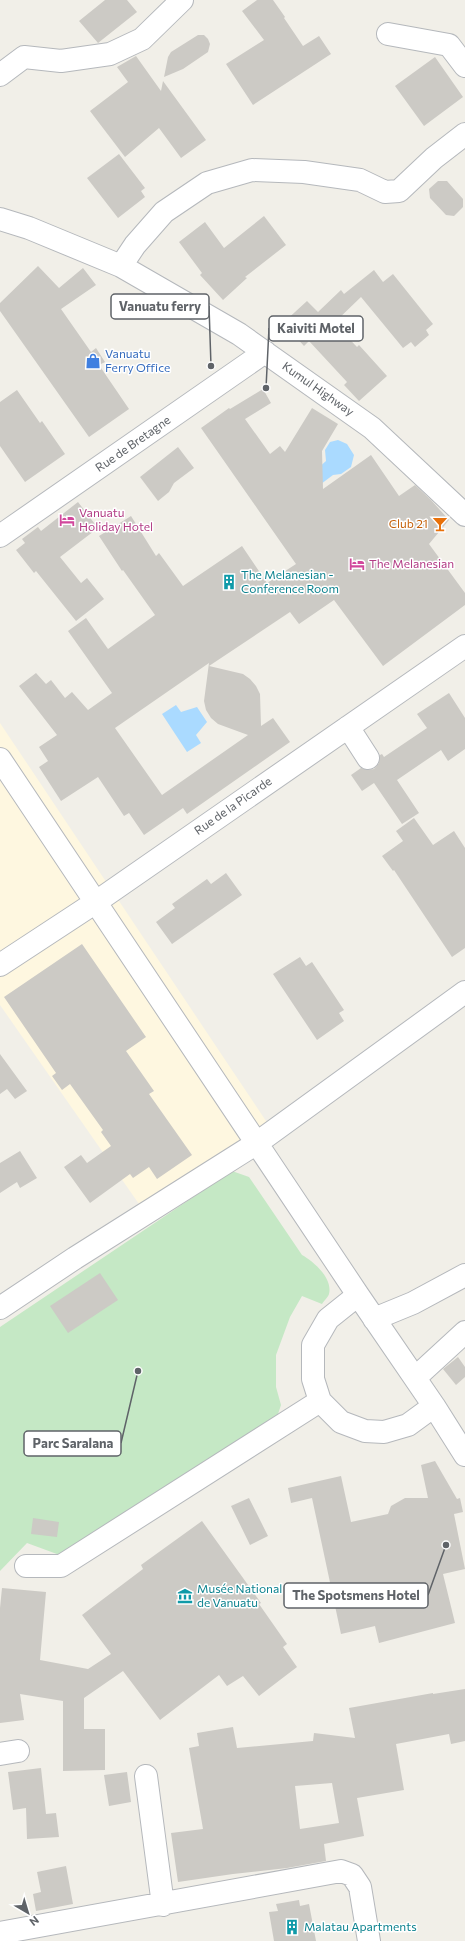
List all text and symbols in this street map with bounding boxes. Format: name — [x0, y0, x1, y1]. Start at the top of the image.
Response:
callout: Vanuatu ferry — [111, 294, 209, 319]
text: Vanuatu ferry — [119, 298, 201, 314]
callout: Kaiviti Motel — [269, 316, 363, 341]
text: Kaiviti Motel — [277, 320, 355, 336]
place label: Vanuatu Ferry Office — [105, 346, 170, 374]
shop icon: Vanuatu Ferry Office — [84, 352, 102, 370]
street label: Kumul Highway — [280, 358, 357, 418]
street label: Rue de Bretagne — [92, 412, 173, 474]
place label: Vanuatu Holiday Hotel — [79, 505, 153, 533]
hotel icon: Vanuatu Holiday Hotel — [58, 511, 76, 529]
bar icon: Club 21 — [431, 515, 449, 533]
place label: Club 21 — [389, 516, 428, 530]
hotel icon: The Melanesian — [348, 555, 366, 573]
place label: The Melanesian — [369, 556, 454, 570]
place label: The Melanesian - Conference Room — [241, 567, 339, 595]
building icon: The Melanesian - Conference Room — [220, 573, 238, 591]
street label: Rue de la Picarde — [191, 773, 274, 837]
callout: Parc Saralana — [24, 1431, 121, 1456]
text: Parc Saralana — [33, 1435, 114, 1451]
place label: Musée National de Vanuatu — [197, 1581, 282, 1609]
callout: The Spotsmens Hotel — [284, 1583, 428, 1608]
museum icon: Musée National de Vanuatu — [176, 1587, 194, 1605]
text: The Spotsmens Hotel — [292, 1587, 420, 1603]
north arrow — [8, 1893, 48, 1933]
text: N — [27, 1914, 42, 1929]
building icon: Malatau Apartments — [283, 1918, 301, 1936]
place label: Malatau Apartments — [304, 1919, 417, 1933]

